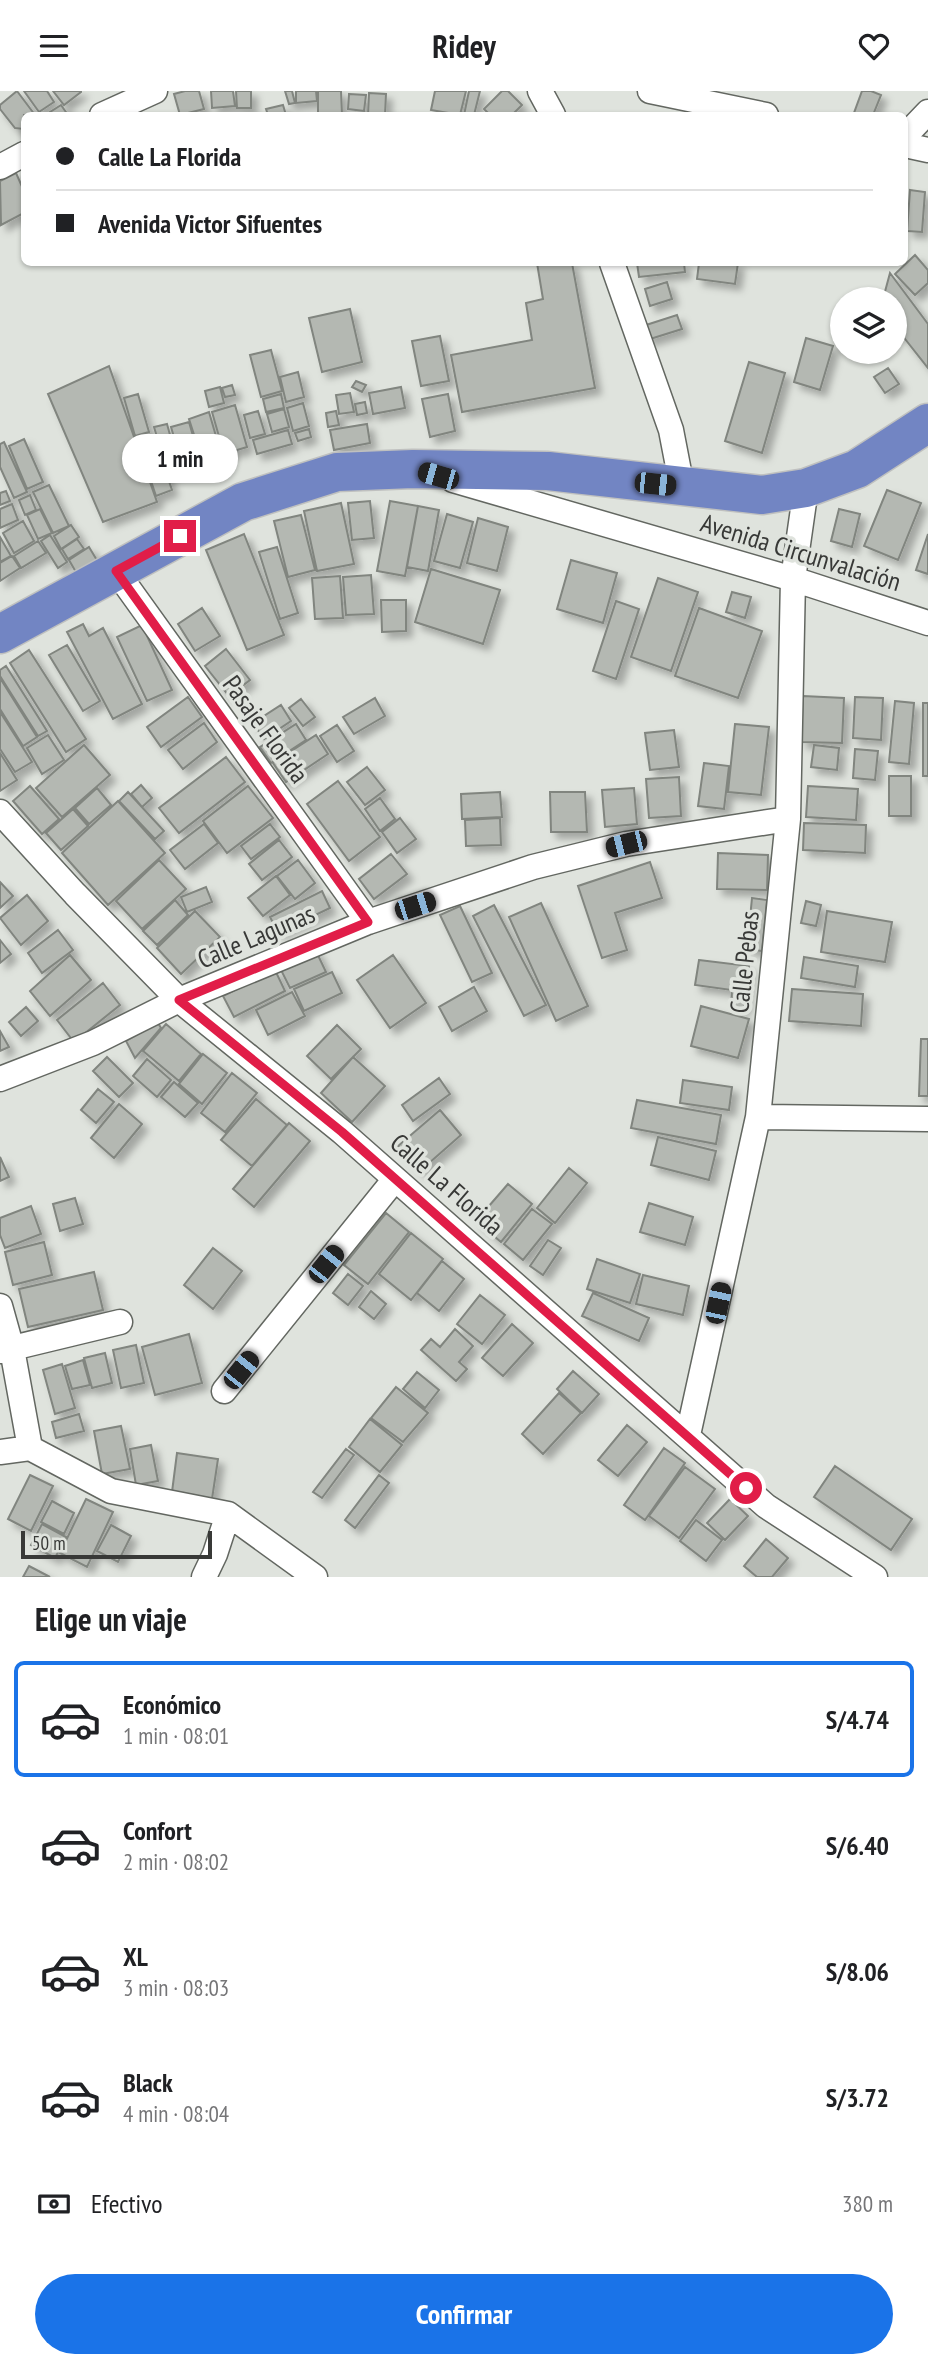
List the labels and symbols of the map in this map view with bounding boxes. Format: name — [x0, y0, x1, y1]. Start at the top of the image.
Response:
callout: 1 min — [122, 435, 238, 483]
car — [415, 460, 462, 492]
car — [634, 471, 677, 497]
street label: Avenida Circunvalación — [697, 506, 905, 598]
route end — [164, 520, 196, 552]
street label: Pasaje Florida — [216, 669, 316, 789]
car — [604, 829, 649, 859]
car — [392, 890, 439, 922]
street label: Calle Lagunas — [192, 897, 320, 975]
street label: Calle Pebas — [722, 909, 766, 1015]
street label: Calle La Florida — [384, 1126, 510, 1242]
car — [305, 1241, 348, 1287]
car — [704, 1280, 733, 1326]
car — [220, 1347, 263, 1393]
route start — [730, 1472, 762, 1504]
scale bar — [21, 1528, 212, 1560]

